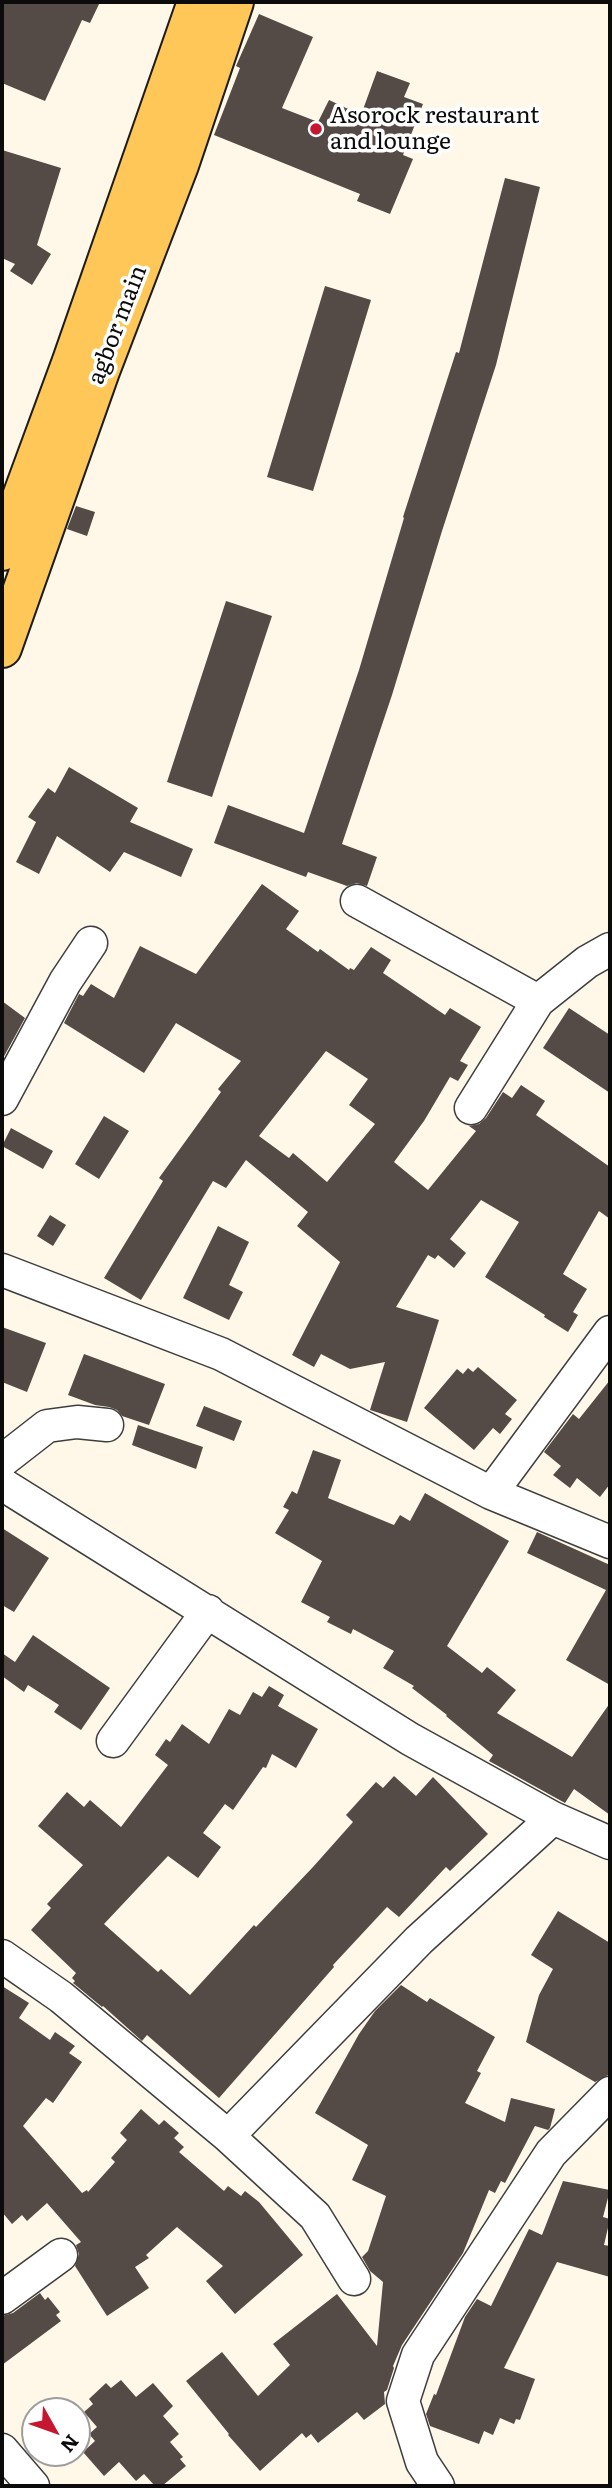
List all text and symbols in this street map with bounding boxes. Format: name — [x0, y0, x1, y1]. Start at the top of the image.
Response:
place label: Asorock restaurant and lounge — [330, 102, 539, 156]
marker: Asorock restaurant and lounge — [308, 121, 324, 137]
street label: agbor main — [83, 262, 153, 388]
north arrow — [21, 2397, 91, 2467]
text: N — [55, 2429, 86, 2459]

